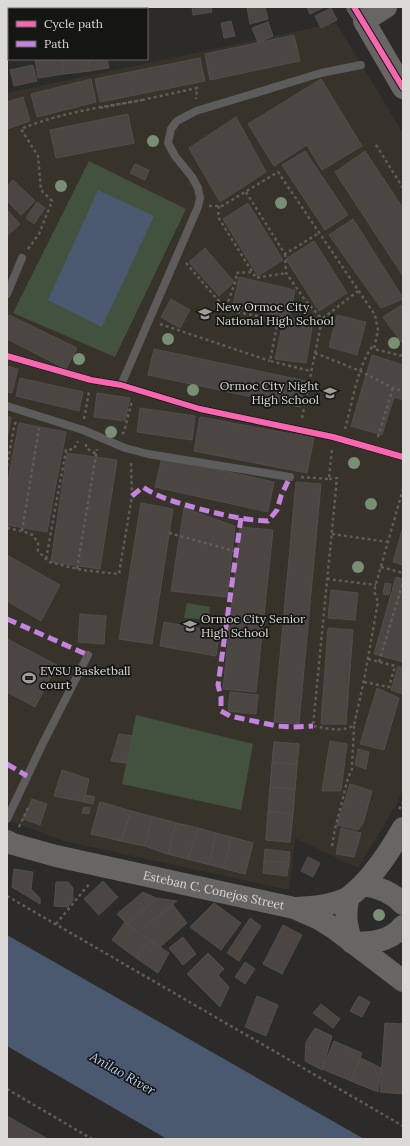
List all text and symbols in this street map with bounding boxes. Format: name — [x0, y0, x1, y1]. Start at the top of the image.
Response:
legend — [8, 8, 148, 60]
text: Cycle path — [44, 16, 103, 31]
text: Path — [44, 36, 69, 51]
place label: New Ormoc City National High School — [216, 299, 334, 328]
school or university icon: New Ormoc City National High School — [197, 306, 213, 322]
place label: Ormoc City Night High School — [220, 378, 319, 407]
school or university icon: Ormoc City Night High School — [322, 385, 338, 401]
place label: Ormoc City Senior High School — [201, 611, 306, 640]
school or university icon: Ormoc City Senior High School — [182, 618, 198, 634]
place label: EVSU Basketball court — [40, 663, 131, 692]
sports icon: EVSU Basketball court — [21, 670, 37, 686]
street label: Esteban C. Conejos Street — [142, 867, 287, 913]
water label: Anilao River — [86, 1047, 159, 1099]

